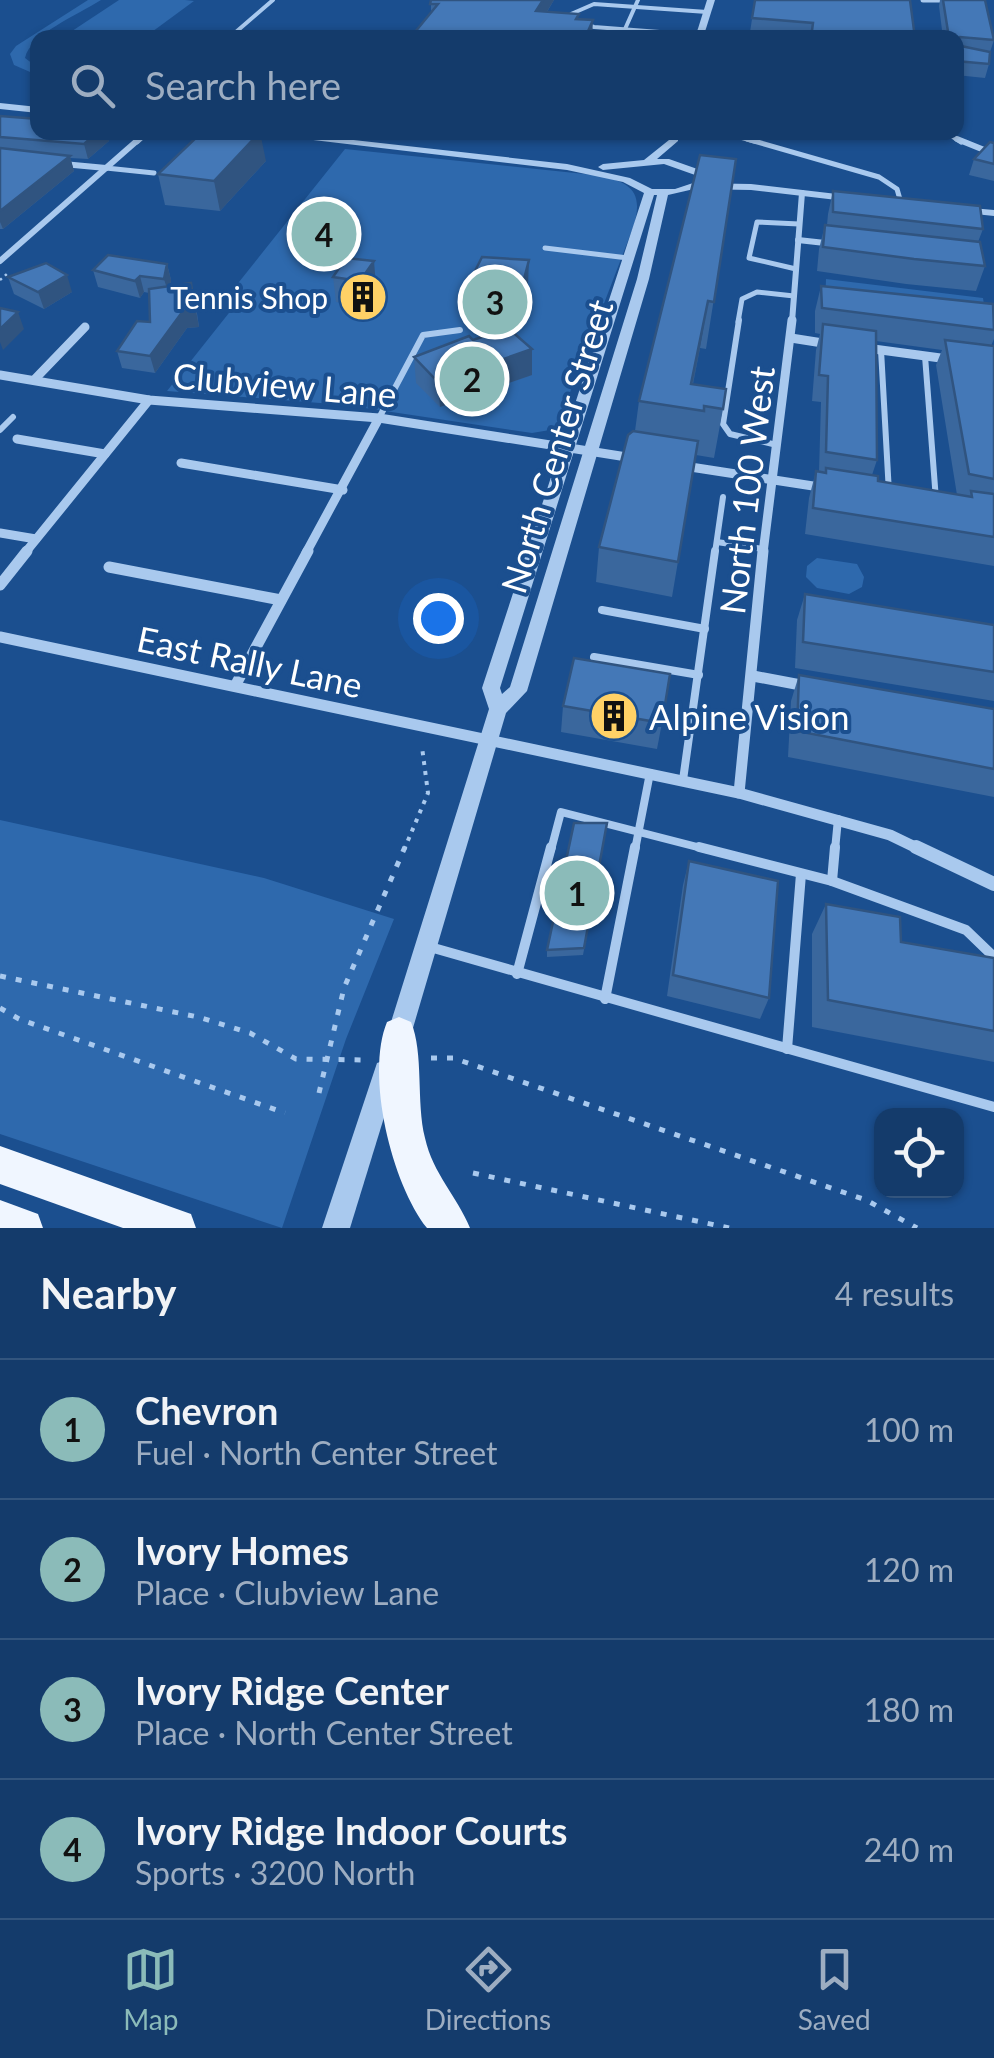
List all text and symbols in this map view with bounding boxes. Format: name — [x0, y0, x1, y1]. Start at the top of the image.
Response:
search box — [30, 30, 964, 140]
icon: search — [65, 58, 120, 113]
text: Search here — [145, 62, 341, 108]
pin: 4 — [292, 196, 356, 272]
pin: 3 — [462, 264, 528, 340]
building icon: Tennis Shop — [337, 271, 389, 323]
place label: Tennis Shop — [170, 279, 328, 315]
street label: North Center Street — [491, 294, 621, 598]
pin: 2 — [440, 342, 504, 416]
street label: Clubview Lane — [171, 353, 399, 415]
street label: North 100 West — [710, 363, 782, 616]
your location — [413, 593, 464, 644]
street label: East Rally Lane — [134, 617, 366, 705]
building icon: Alpine Vision — [588, 690, 640, 742]
place label: Alpine Vision — [649, 695, 850, 737]
pin: 1 — [544, 856, 610, 930]
map controls — [874, 1108, 964, 1198]
button: locate — [874, 1108, 964, 1198]
text: Nearby — [40, 1268, 177, 1318]
text: 4 results — [835, 1274, 954, 1313]
text: Chevron — [135, 1387, 278, 1433]
text: 1 — [63, 1410, 82, 1449]
text: 100 m — [864, 1410, 954, 1449]
text: Fuel · North Center Street — [135, 1433, 497, 1472]
text: Ivory Homes — [135, 1527, 349, 1573]
text: 2 — [63, 1550, 82, 1589]
text: 120 m — [864, 1550, 954, 1589]
text: Place · Clubview Lane — [135, 1573, 439, 1612]
text: Ivory Ridge Center — [135, 1667, 449, 1713]
text: 3 — [63, 1690, 82, 1729]
text: 180 m — [864, 1690, 954, 1729]
text: Place · North Center Street — [135, 1713, 513, 1752]
text: Ivory Ridge Indoor Courts — [135, 1807, 568, 1853]
text: 4 — [63, 1830, 82, 1869]
text: 240 m — [864, 1830, 954, 1869]
text: Sports · 3200 North — [135, 1853, 415, 1892]
tab: Map — [123, 1942, 178, 2036]
tab: Directions — [425, 1942, 551, 2036]
tab: Saved — [798, 1942, 871, 2036]

